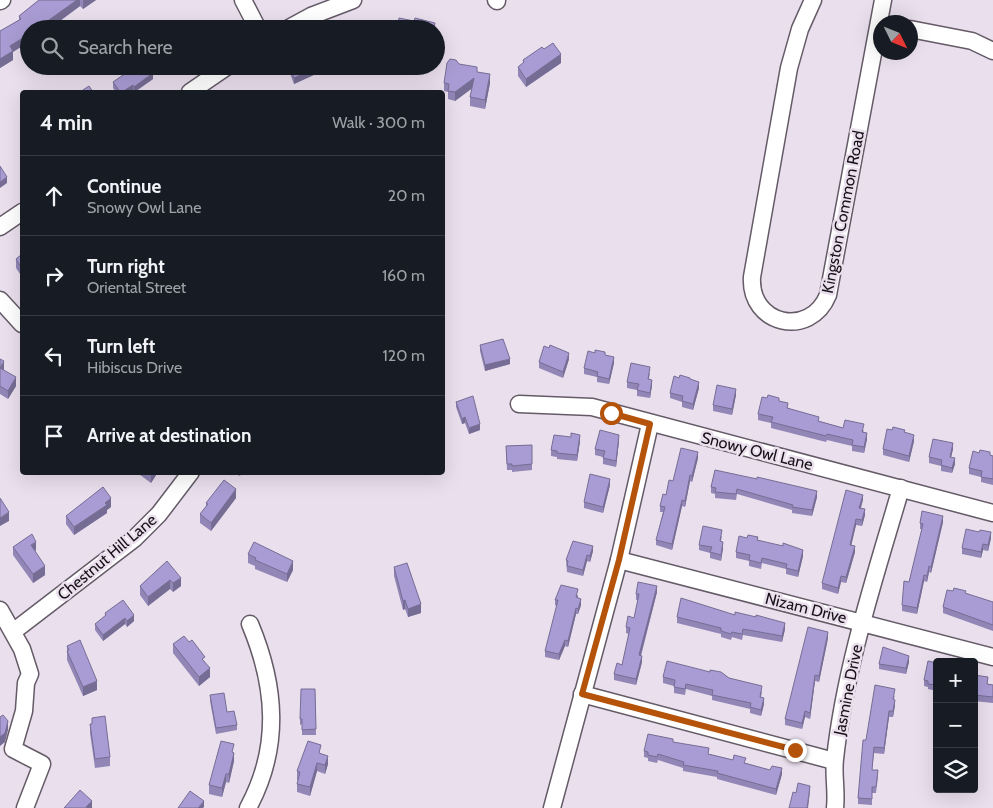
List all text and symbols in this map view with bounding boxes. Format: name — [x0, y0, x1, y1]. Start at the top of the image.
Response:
north arrow — [873, 15, 918, 60]
search box — [20, 20, 445, 75]
icon: search — [38, 34, 66, 62]
text: Search here — [78, 36, 172, 59]
text: 4 min — [40, 110, 93, 135]
text: Walk · 300 m — [332, 113, 425, 132]
street label: Kingston Common Road — [818, 129, 868, 295]
text: Continue — [87, 175, 161, 198]
icon: ahead — [40, 182, 68, 210]
text: 20 m — [388, 186, 425, 205]
text: Snowy Owl Lane — [87, 198, 201, 217]
text: Turn right — [87, 255, 165, 278]
icon: right — [40, 262, 68, 290]
text: 160 m — [382, 266, 425, 285]
text: Oriental Street — [87, 278, 186, 297]
text: Turn left — [87, 335, 155, 358]
icon: left — [40, 342, 68, 370]
text: 120 m — [383, 346, 425, 365]
text: Hibiscus Drive — [87, 358, 182, 377]
route start — [600, 402, 623, 425]
icon: arrive — [40, 422, 68, 450]
text: Arrive at destination — [87, 424, 251, 447]
street label: Snowy Owl Lane — [699, 428, 815, 474]
street label: Chestnut Hill Lane — [54, 510, 160, 604]
street label: Nizam Drive — [763, 589, 849, 627]
street label: Jasmine Drive — [830, 643, 866, 738]
map controls — [933, 658, 978, 793]
button: + — [933, 658, 978, 703]
button: − — [933, 703, 978, 748]
route end — [784, 739, 807, 762]
button: layers — [933, 748, 978, 793]

